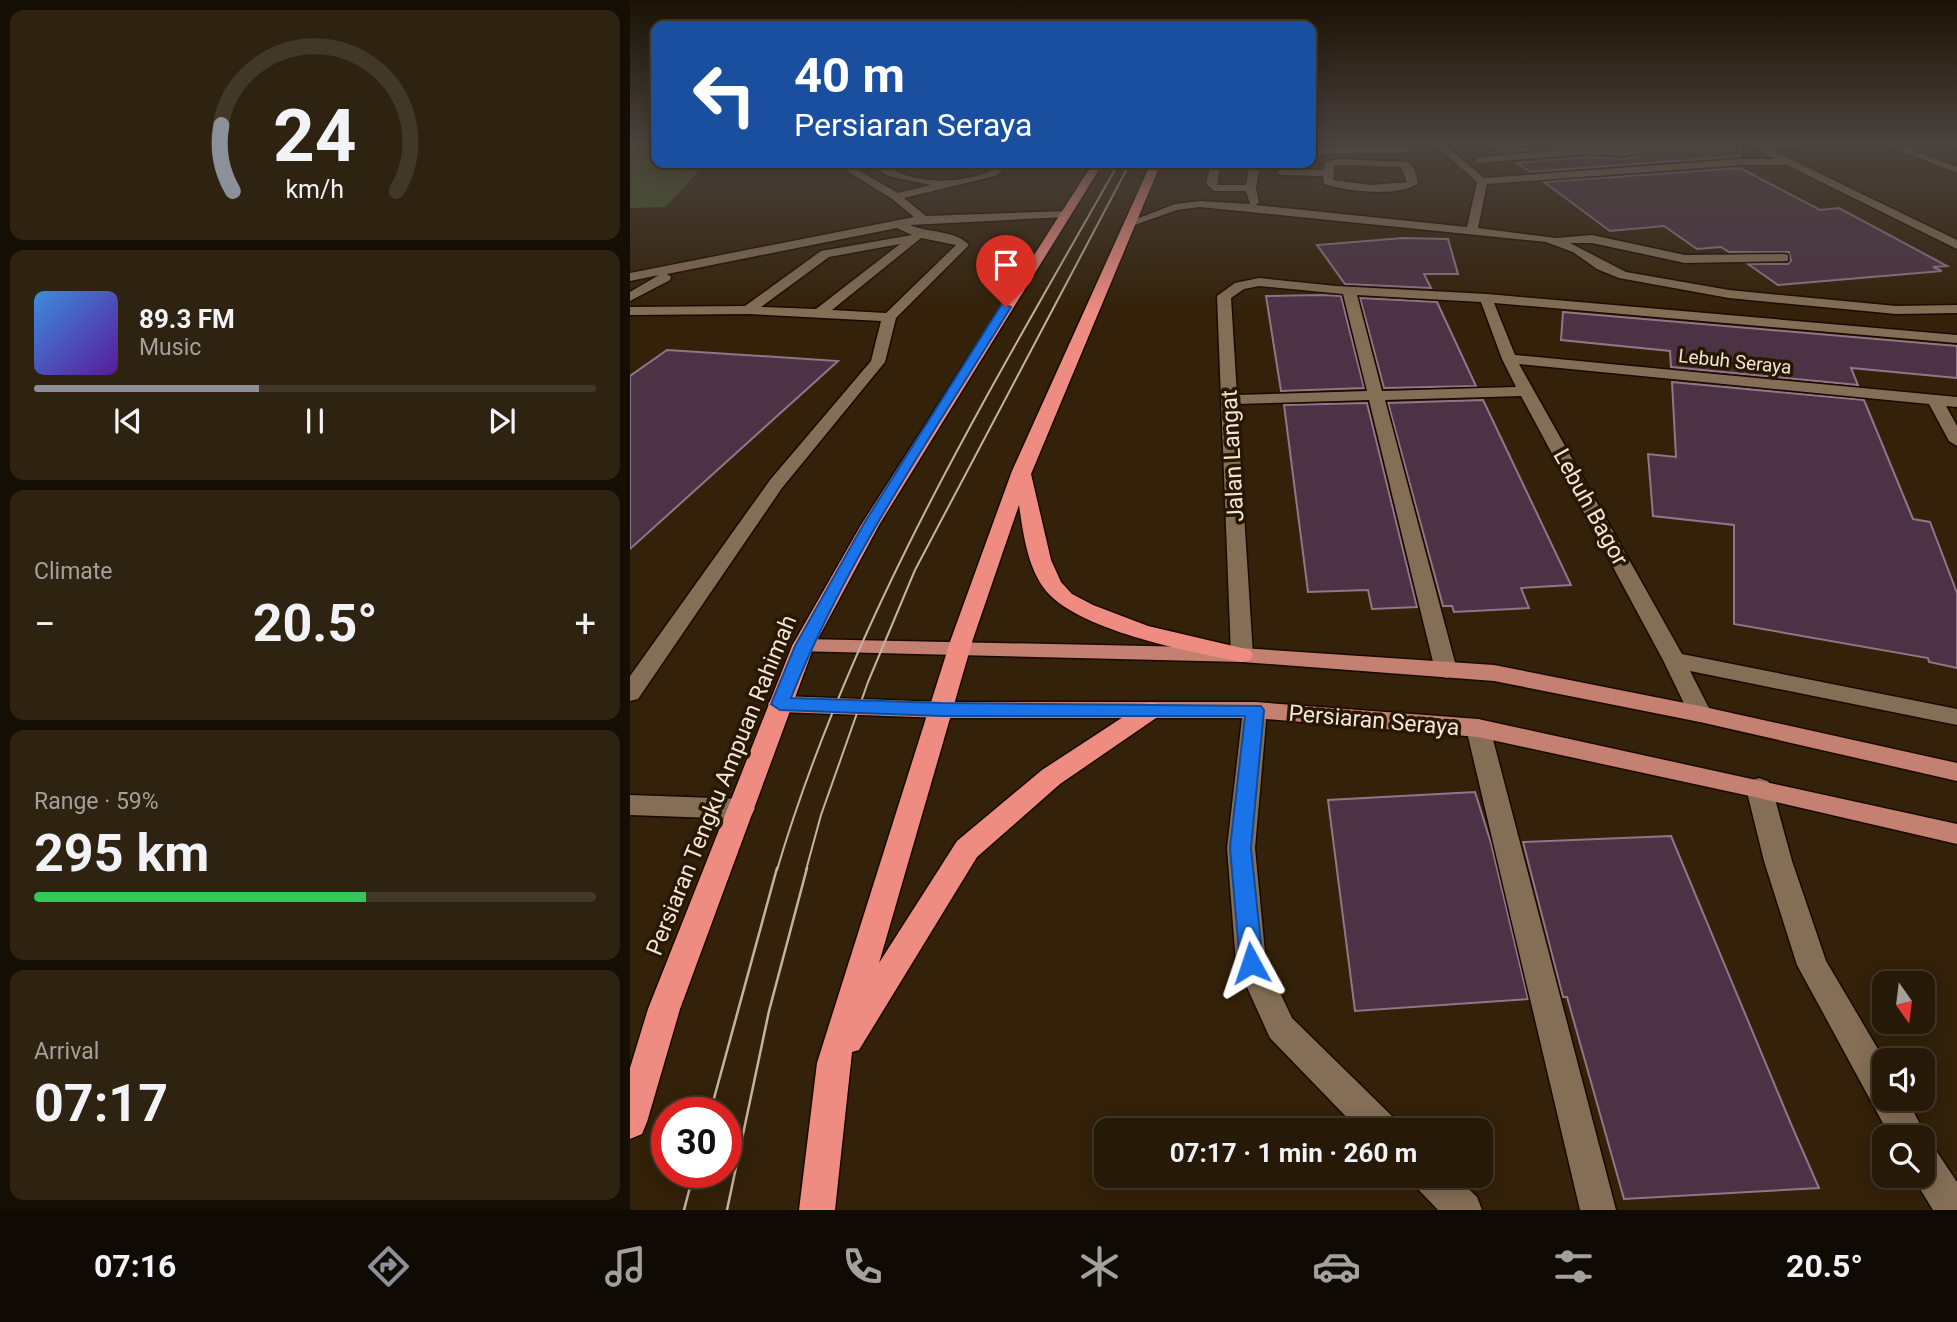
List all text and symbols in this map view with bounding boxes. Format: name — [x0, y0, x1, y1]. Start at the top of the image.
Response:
text: 40 m — [794, 47, 905, 104]
icon: left — [679, 49, 770, 140]
text: 24 — [273, 93, 357, 179]
text: Persiaran Seraya — [794, 106, 1032, 144]
text: km/h — [286, 175, 344, 204]
pin — [976, 235, 1036, 307]
icon: arrive — [987, 246, 1025, 284]
text: 89.3 FM — [139, 304, 235, 334]
text: Music — [139, 334, 201, 361]
street label: Lebuh Seraya — [1677, 344, 1793, 379]
street label: Jalan Langat — [1216, 389, 1249, 523]
icon: previous — [109, 402, 147, 440]
icon: pause — [296, 402, 334, 440]
icon: next — [483, 402, 521, 440]
street label: Lebuh Bagor — [1547, 444, 1634, 570]
text: Climate — [34, 558, 113, 585]
text: 20.5° — [253, 593, 378, 654]
text: − — [34, 602, 56, 646]
text: + — [574, 602, 596, 646]
street label: Persiaran Tengku Ampuan Rahimah — [641, 611, 802, 959]
street label: Persiaran Seraya — [1287, 700, 1460, 741]
text: Range · 59% — [34, 788, 159, 815]
text: 295 km — [34, 823, 209, 884]
position arrow — [1214, 926, 1288, 1000]
north arrow — [1872, 971, 1936, 1034]
map controls — [1872, 971, 1935, 1188]
text: Arrival — [34, 1038, 99, 1065]
button: sound — [1872, 1048, 1935, 1111]
text: 07:17 — [34, 1073, 168, 1134]
speed limit sign: 30 — [651, 1097, 742, 1188]
button: search — [1872, 1125, 1935, 1188]
text: 07:17 · 1 min · 260 m — [1170, 1138, 1417, 1168]
icon: directions — [364, 1242, 413, 1291]
icon: music — [601, 1242, 650, 1291]
icon: phone — [838, 1242, 887, 1291]
icon: climate — [1075, 1242, 1124, 1291]
icon: car — [1312, 1242, 1361, 1291]
icon: filters — [1549, 1242, 1598, 1291]
text: 07:16 — [94, 1247, 176, 1285]
text: 20.5° — [1786, 1247, 1863, 1285]

